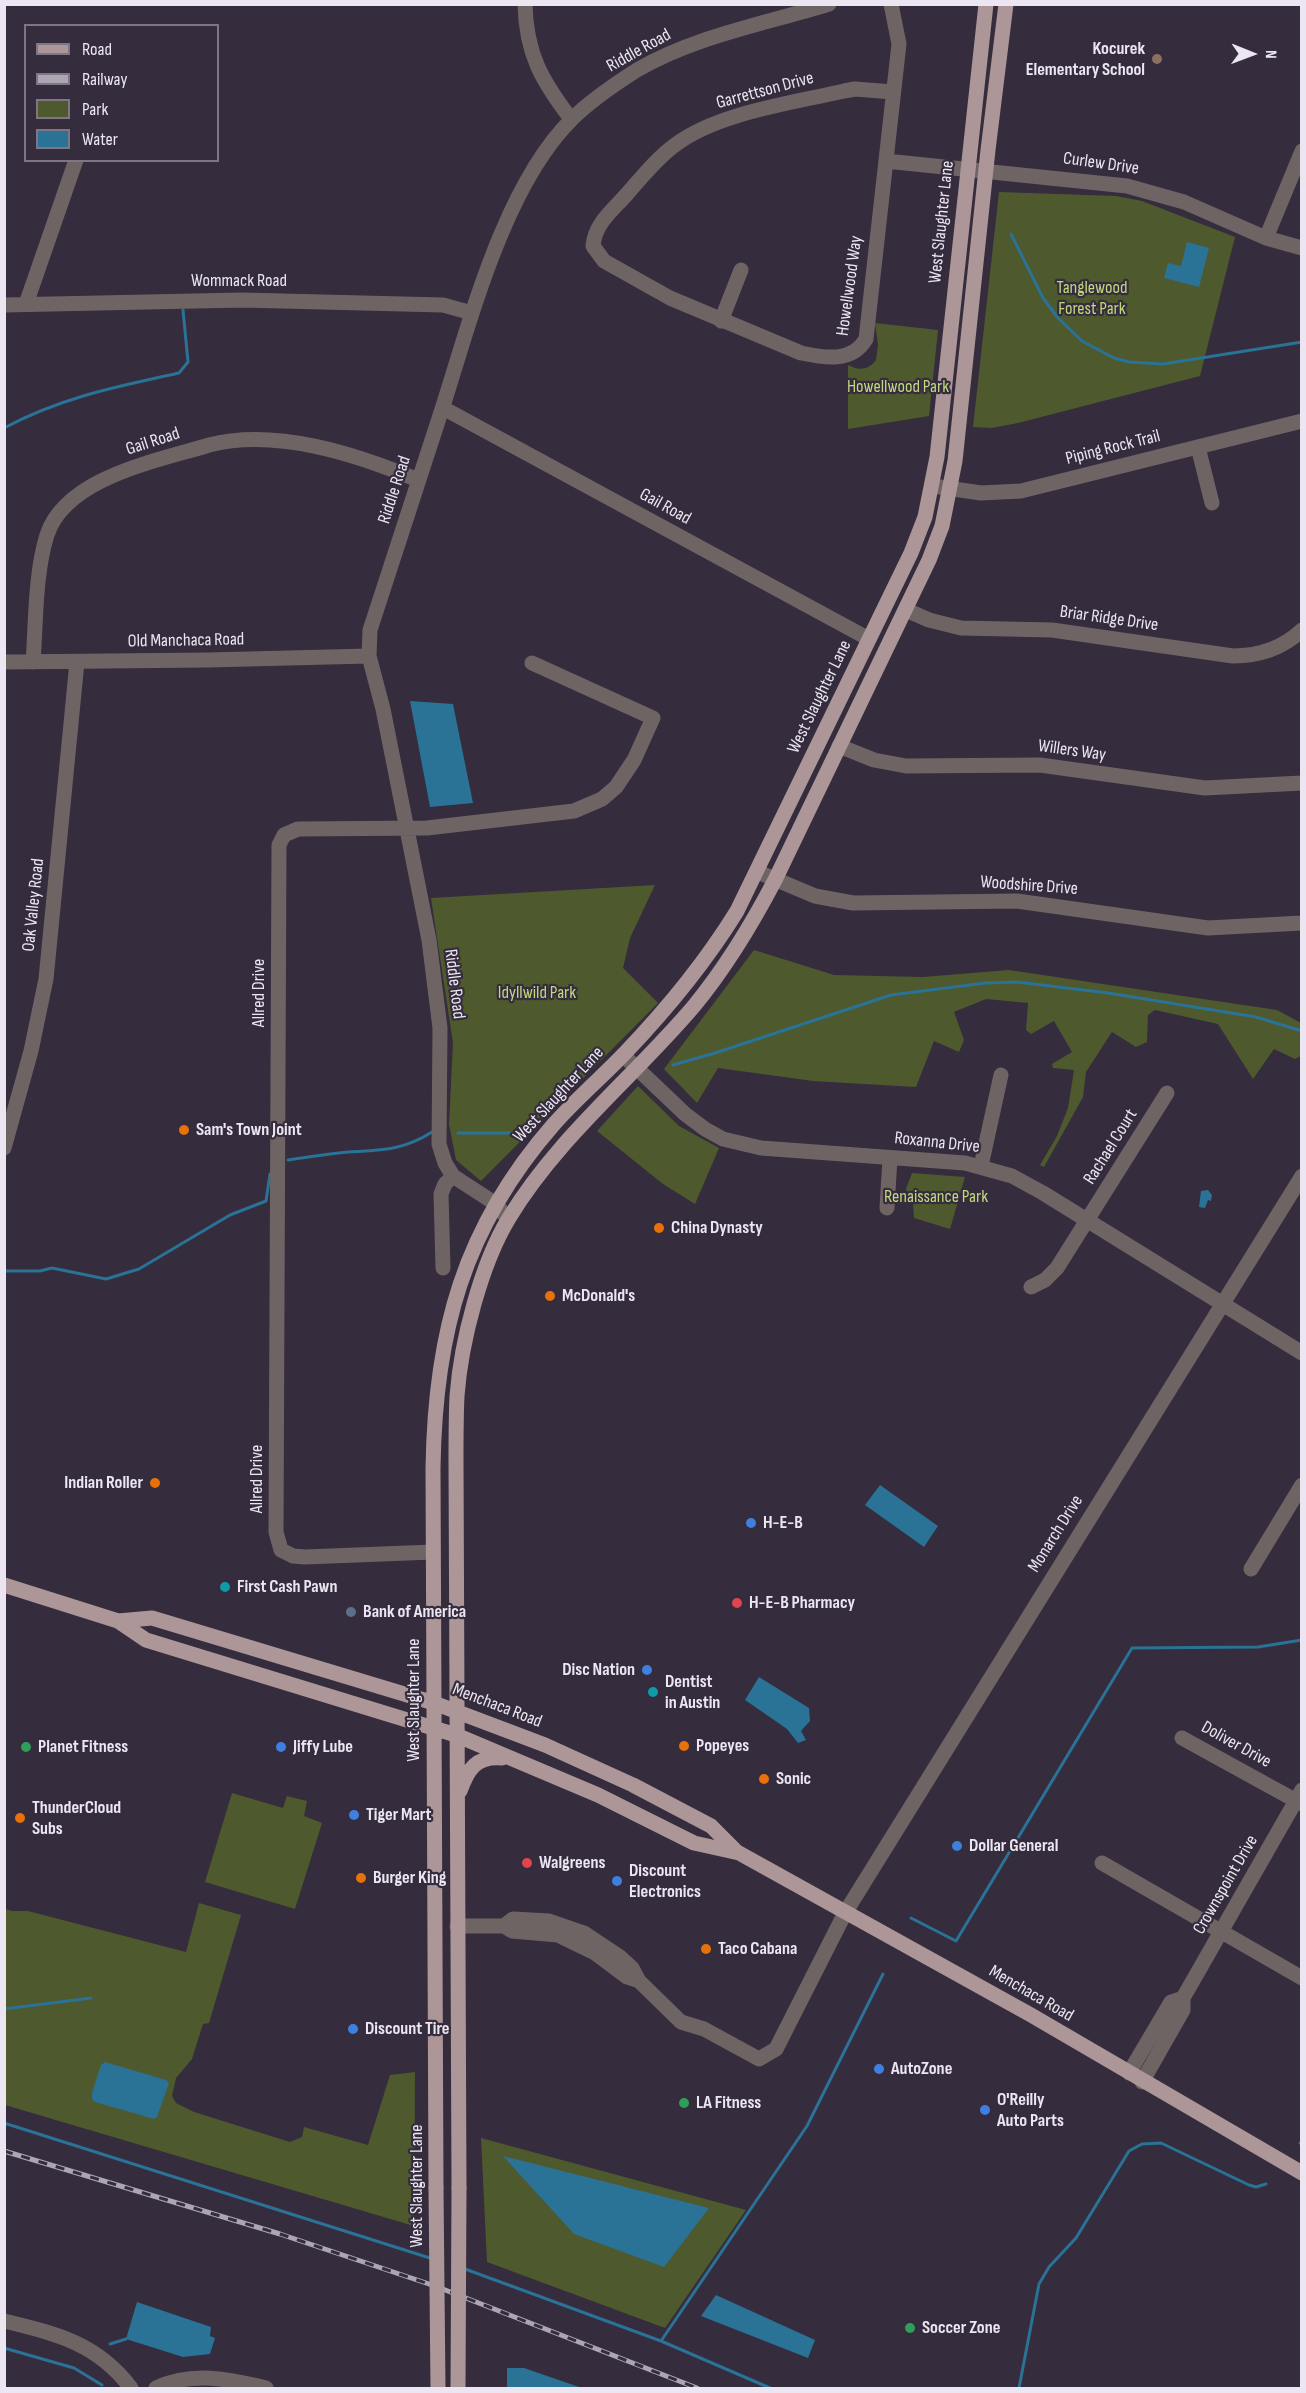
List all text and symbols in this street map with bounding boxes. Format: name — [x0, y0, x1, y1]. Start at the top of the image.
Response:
legend — [24, 24, 219, 162]
north arrow — [1222, 24, 1282, 84]
street label: Riddle Road — [603, 25, 675, 77]
place label: Kocurek Elementary School — [1026, 38, 1145, 80]
text: Road — [82, 39, 112, 60]
text: N — [1261, 50, 1280, 59]
marker: Kocurek Elementary School — [1150, 52, 1164, 66]
street label: Garrettson Drive — [714, 68, 816, 114]
text: Railway — [82, 69, 127, 90]
text: Park — [82, 99, 108, 120]
text: Water — [82, 129, 118, 150]
street label: Curlew Drive — [1062, 148, 1140, 180]
street label: West Slaughter Lane — [925, 160, 959, 284]
street label: Howellwood Way — [832, 235, 868, 337]
street label: Wommack Road — [191, 270, 287, 292]
park label: Tanglewood Forest Park — [1057, 277, 1127, 320]
park label: Howellwood Park — [847, 376, 949, 398]
street label: Gail Road — [123, 423, 183, 461]
street label: Piping Rock Trail — [1064, 426, 1162, 470]
street label: Riddle Road — [374, 453, 416, 527]
street label: Gail Road — [636, 484, 694, 530]
street label: Briar Ridge Drive — [1058, 601, 1160, 637]
street label: Old Manchaca Road — [128, 629, 244, 653]
street label: West Slaughter Lane — [783, 637, 857, 757]
street label: Willers Way — [1037, 736, 1107, 766]
street label: Oak Valley Road — [18, 857, 50, 953]
street label: Woodshire Drive — [979, 872, 1079, 900]
street label: Riddle Road — [439, 948, 469, 1020]
street label: Allred Drive — [248, 959, 270, 1027]
park label: Idyllwild Park — [498, 982, 576, 1004]
street label: West Slaughter Lane — [509, 1043, 609, 1147]
street label: Rachael Court — [1079, 1105, 1143, 1189]
place label: Sam's Town Joint — [196, 1119, 302, 1141]
marker: Sam's Town Joint — [177, 1123, 191, 1137]
street label: Roxanna Drive — [893, 1128, 981, 1158]
park label: Renaissance Park — [884, 1186, 988, 1208]
place label: China Dynasty — [671, 1217, 763, 1239]
marker: China Dynasty — [652, 1221, 666, 1235]
place label: McDonald's — [562, 1285, 635, 1307]
marker: McDonald's — [543, 1289, 557, 1303]
street label: Allred Drive — [246, 1445, 268, 1513]
place label: Indian Roller — [64, 1472, 143, 1494]
marker: Indian Roller — [148, 1476, 162, 1490]
street label: Monarch Drive — [1024, 1491, 1088, 1577]
place label: H-E-B — [763, 1512, 803, 1534]
marker: H-E-B — [744, 1516, 758, 1530]
place label: First Cash Pawn — [237, 1576, 337, 1598]
marker: First Cash Pawn — [218, 1580, 232, 1594]
place label: H-E-B Pharmacy — [749, 1592, 855, 1614]
marker: H-E-B Pharmacy — [730, 1596, 744, 1610]
place label: Bank of America — [363, 1601, 466, 1623]
marker: Bank of America — [344, 1605, 358, 1619]
street label: West Slaughter Lane — [403, 1638, 425, 1762]
place label: Disc Nation — [562, 1659, 635, 1681]
marker: Disc Nation — [640, 1663, 654, 1677]
place label: Dentist in Austin — [665, 1671, 720, 1714]
street label: Menchaca Road — [449, 1679, 545, 1733]
marker: Dentist in Austin — [646, 1685, 660, 1699]
street label: Doliver Drive — [1197, 1717, 1275, 1773]
place label: Popeyes — [696, 1735, 749, 1757]
place label: Planet Fitness — [38, 1736, 128, 1758]
place label: Jiffy Lube — [293, 1736, 353, 1758]
marker: Popeyes — [677, 1739, 691, 1753]
marker: Planet Fitness — [19, 1740, 33, 1754]
marker: Jiffy Lube — [274, 1740, 288, 1754]
place label: Sonic — [776, 1768, 811, 1790]
marker: Sonic — [757, 1772, 771, 1786]
place label: ThunderCloud Subs — [32, 1797, 121, 1840]
place label: Tiger Mart — [366, 1804, 432, 1826]
marker: Tiger Mart — [347, 1808, 361, 1822]
marker: ThunderCloud Subs — [13, 1811, 27, 1825]
street label: Crownspoint Drive — [1189, 1832, 1263, 1938]
place label: Dollar General — [969, 1835, 1058, 1857]
marker: Dollar General — [950, 1839, 964, 1853]
place label: Walgreens — [539, 1852, 605, 1874]
marker: Walgreens — [520, 1856, 534, 1870]
place label: Discount Electronics — [629, 1860, 701, 1902]
place label: Burger King — [373, 1867, 446, 1889]
marker: Burger King — [354, 1871, 368, 1885]
marker: Discount Electronics — [610, 1874, 624, 1888]
place label: Taco Cabana — [718, 1938, 797, 1960]
marker: Taco Cabana — [699, 1942, 713, 1956]
street label: Menchaca Road — [985, 1961, 1077, 2027]
place label: Discount Tire — [365, 2018, 450, 2040]
marker: Discount Tire — [346, 2022, 360, 2036]
place label: AutoZone — [891, 2058, 952, 2080]
marker: AutoZone — [872, 2062, 886, 2076]
place label: O'Reilly Auto Parts — [997, 2089, 1064, 2132]
place label: LA Fitness — [696, 2092, 761, 2114]
marker: LA Fitness — [677, 2096, 691, 2110]
marker: O'Reilly Auto Parts — [978, 2103, 992, 2117]
street label: West Slaughter Lane — [406, 2124, 428, 2248]
place label: Soccer Zone — [922, 2317, 1000, 2339]
marker: Soccer Zone — [903, 2321, 917, 2335]

